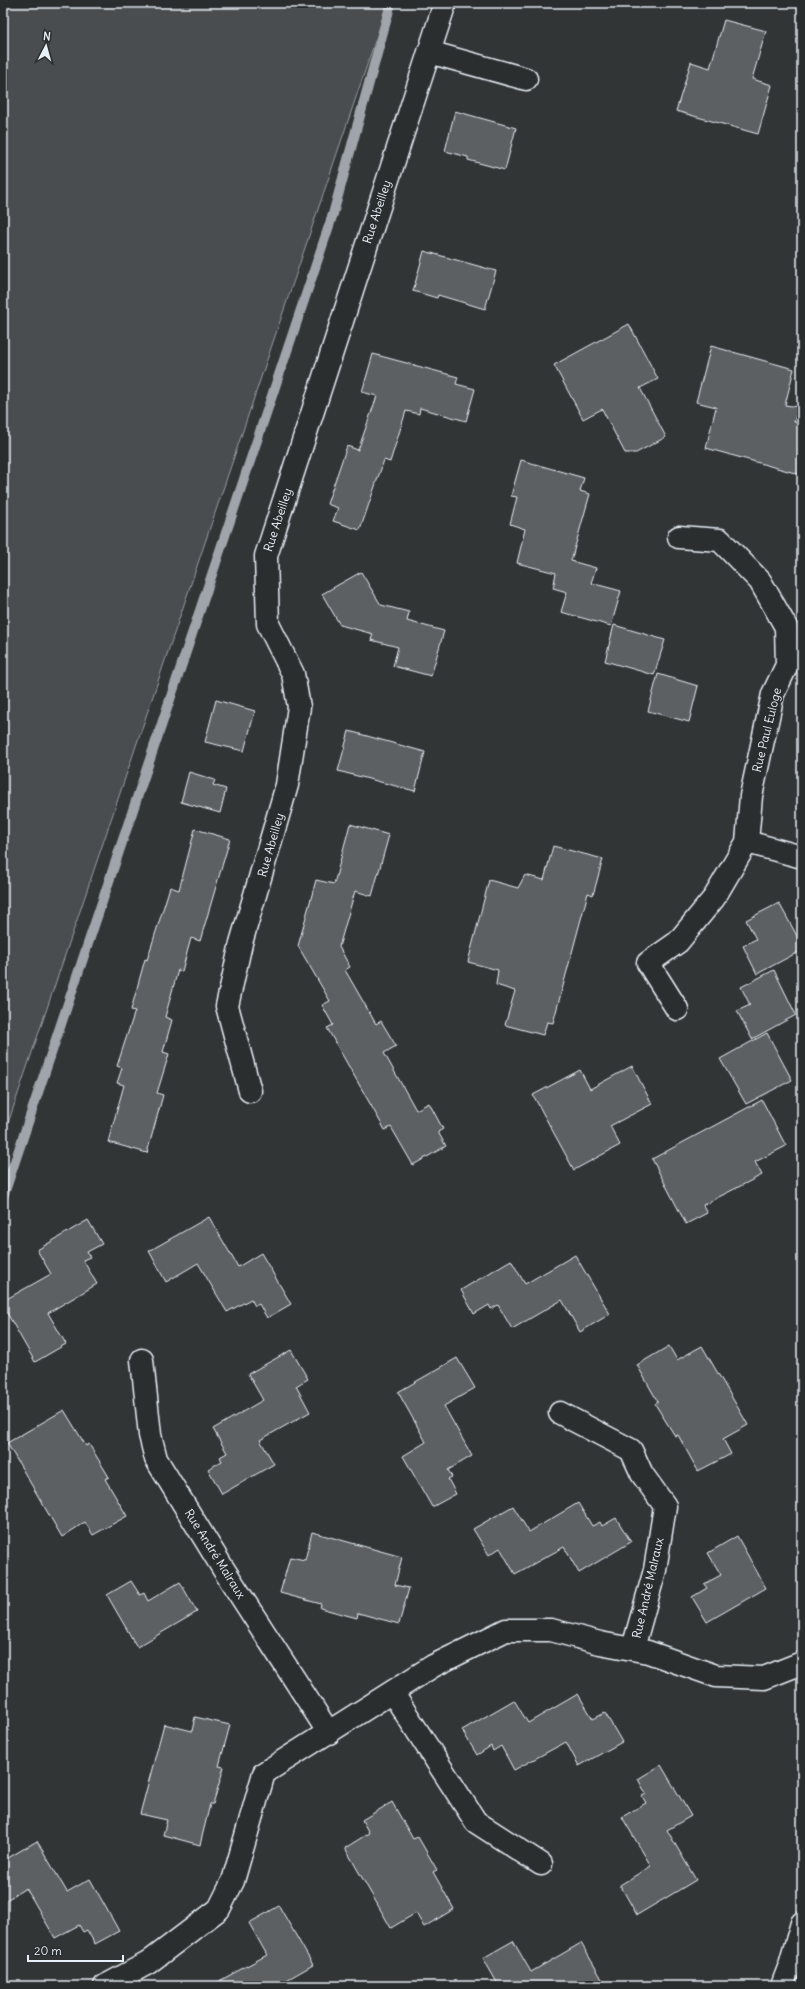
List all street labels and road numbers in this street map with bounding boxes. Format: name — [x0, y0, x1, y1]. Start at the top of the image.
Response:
street label: Rue Abeilley — [359, 178, 394, 246]
street label: Rue Abeilley — [260, 486, 295, 554]
street label: Rue Paul Euloge — [749, 686, 784, 774]
street label: Rue Abeilley — [254, 811, 287, 879]
street label: Rue André Malraux — [182, 1506, 249, 1601]
street label: Rue André Malraux — [629, 1536, 666, 1640]

